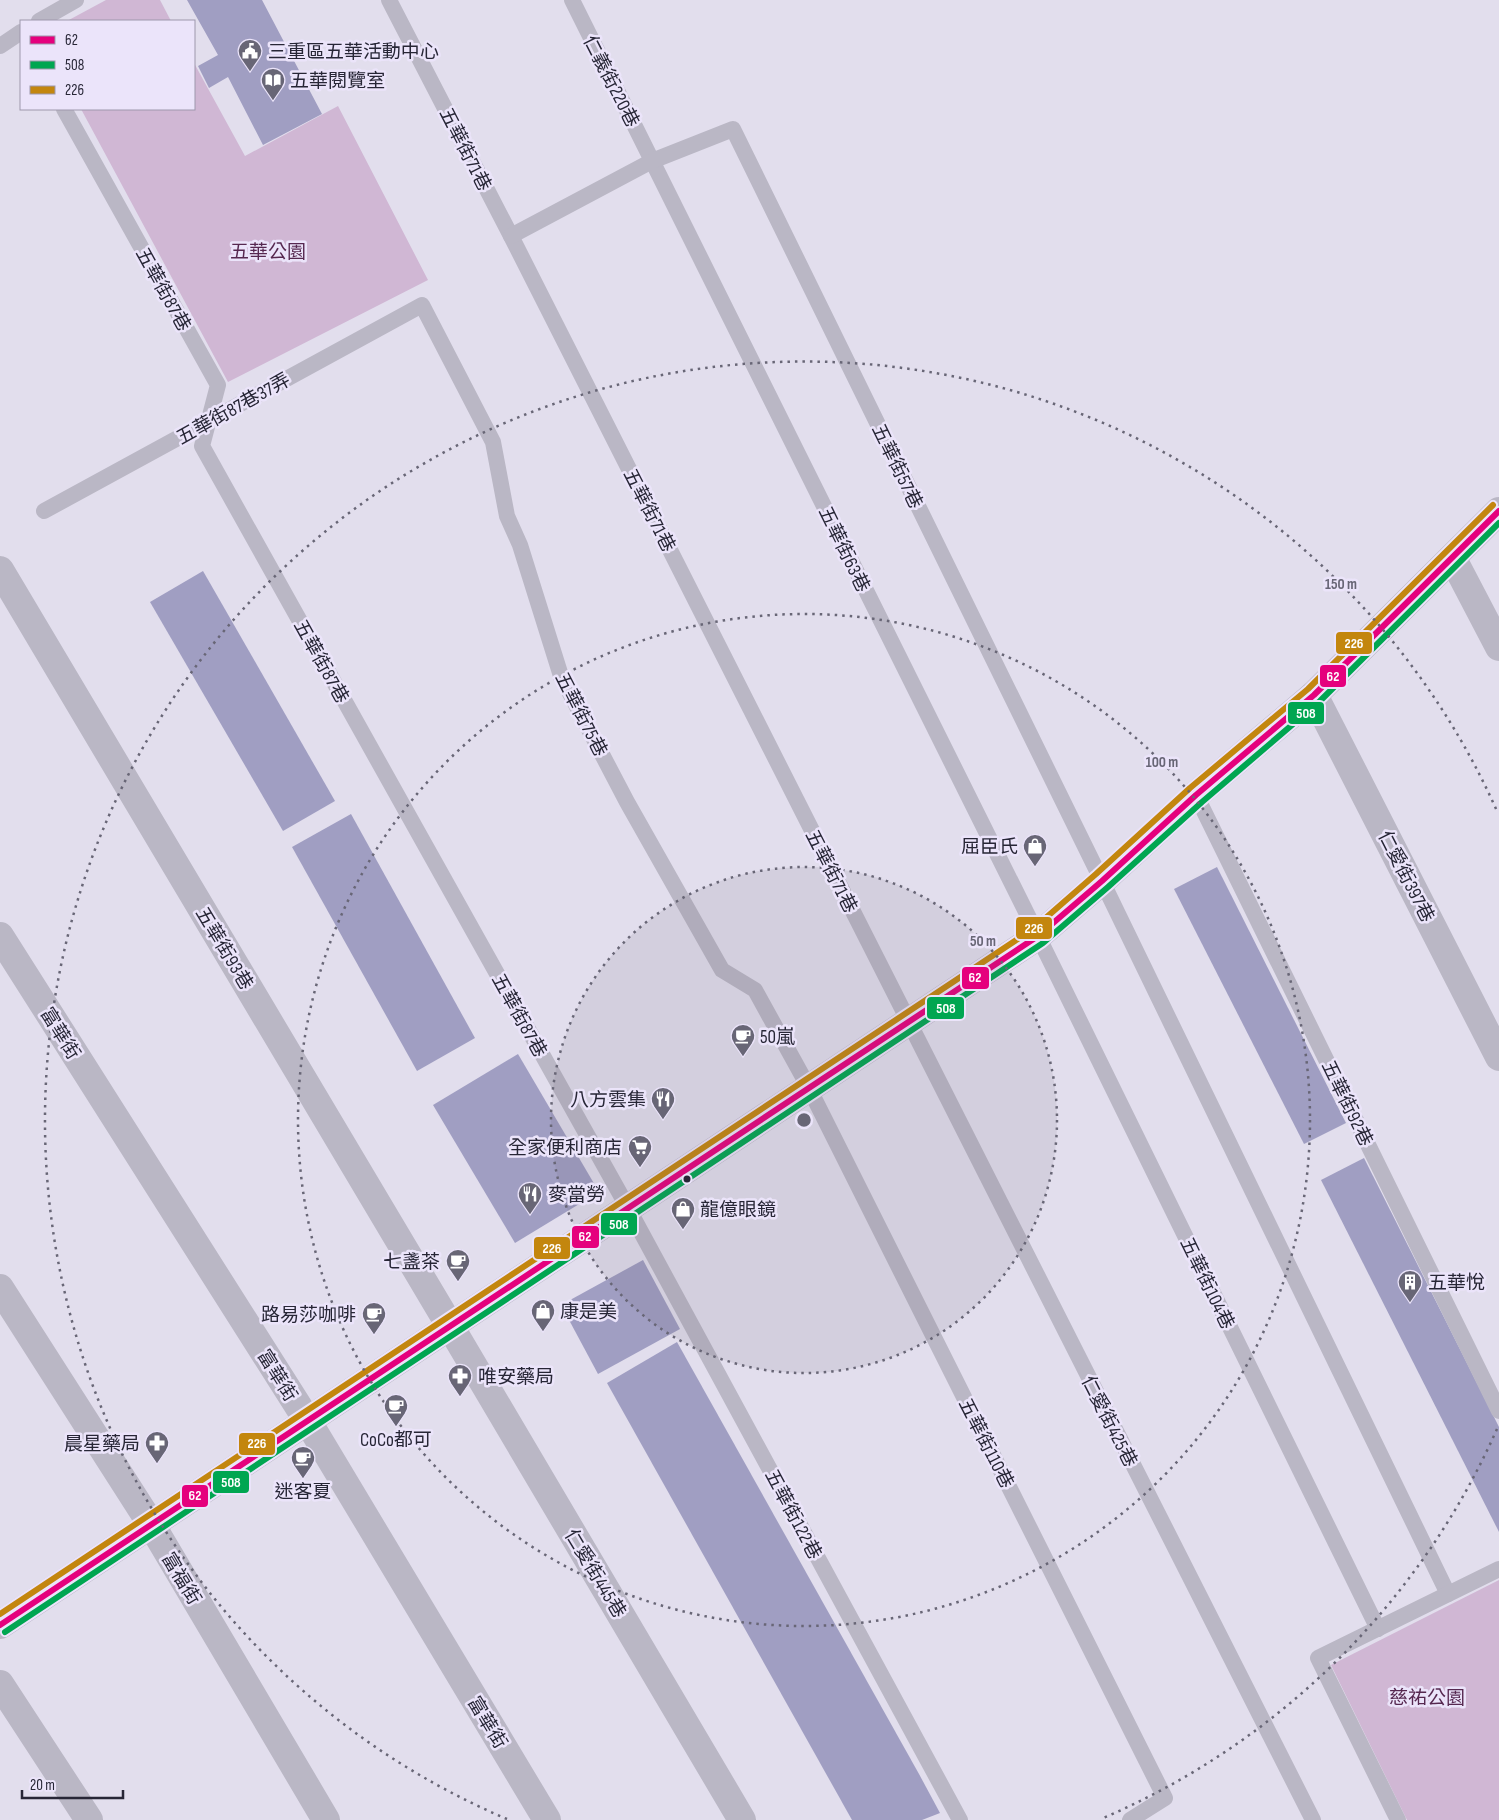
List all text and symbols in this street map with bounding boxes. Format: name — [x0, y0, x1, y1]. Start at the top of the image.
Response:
legend — [20, 20, 195, 110]
text: 62 — [65, 31, 78, 50]
street label: 仁義街220巷 — [578, 32, 644, 132]
public building icon: 三重區五華活動中心 — [237, 38, 263, 72]
place label: 三重區五華活動中心 — [268, 41, 439, 64]
text: 508 — [65, 56, 84, 75]
library icon: 五華閱覽室 — [260, 67, 286, 101]
place label: 五華閱覽室 — [290, 70, 385, 93]
text: 226 — [65, 81, 84, 100]
street label: 五華街71巷 — [434, 104, 495, 195]
park label: 五華公園 — [230, 241, 306, 264]
street label: 五華街87巷 — [130, 244, 195, 335]
street label: 五華街87巷37弄 — [173, 369, 295, 450]
street label: 五華街57巷 — [866, 421, 927, 513]
street label: 五華街71巷 — [618, 465, 679, 556]
street label: 五華街63巷 — [813, 503, 874, 596]
text: 150 m — [1325, 575, 1357, 594]
street label: 五華街87巷 — [288, 616, 353, 707]
line badge: 226 — [1335, 631, 1373, 655]
text: 226 — [1345, 635, 1364, 652]
line badge: 62 — [1319, 664, 1347, 688]
text: 62 — [1327, 668, 1339, 685]
street label: 五華街75巷 — [550, 669, 612, 761]
line badge: 508 — [1287, 701, 1325, 725]
text: 508 — [1296, 705, 1316, 722]
text: 100 m — [1146, 753, 1178, 772]
street label: 五華街71巷 — [800, 826, 861, 917]
street label: 仁愛街397巷 — [1373, 827, 1439, 926]
shop icon: 屈臣氏 — [1022, 833, 1048, 867]
place label: 屈臣氏 — [961, 836, 1018, 859]
street label: 五華街93巷 — [190, 903, 257, 994]
line badge: 226 — [1015, 916, 1053, 940]
text: 226 — [1025, 920, 1044, 937]
text: 50 m — [970, 932, 996, 951]
line badge: 62 — [961, 966, 990, 990]
text: 62 — [969, 969, 981, 986]
street label: 五華街87巷 — [486, 970, 551, 1061]
line badge: 508 — [926, 996, 965, 1020]
text: 508 — [936, 1000, 956, 1017]
street label: 富華街 — [35, 1004, 85, 1064]
cafe icon: 50嵐 — [730, 1023, 756, 1057]
place label: 50嵐 — [760, 1026, 795, 1049]
street label: 五華街92巷 — [1316, 1057, 1377, 1150]
restaurant icon: 八方雲集 — [650, 1086, 676, 1120]
place label: 八方雲集 — [570, 1089, 646, 1112]
centre of rings — [795, 1111, 813, 1129]
supermarket icon: 全家便利商店 — [627, 1134, 653, 1168]
place label: 全家便利商店 — [508, 1137, 622, 1160]
unlabelled marker — [682, 1174, 692, 1184]
restaurant icon: 麥當勞 — [517, 1181, 543, 1215]
place label: 麥當勞 — [548, 1184, 605, 1207]
shop icon: 龍億眼鏡 — [670, 1196, 696, 1230]
place label: 龍億眼鏡 — [700, 1199, 776, 1222]
line badge: 508 — [600, 1212, 638, 1236]
text: 508 — [609, 1216, 629, 1233]
line badge: 62 — [571, 1225, 600, 1249]
text: 62 — [579, 1228, 591, 1245]
street label: 五華街104巷 — [1175, 1234, 1239, 1333]
line badge: 226 — [533, 1236, 571, 1260]
text: 226 — [543, 1240, 562, 1257]
cafe icon: 七盞茶 — [445, 1248, 471, 1282]
place label: 七盞茶 — [383, 1251, 440, 1274]
building icon: 五華悅 — [1397, 1269, 1423, 1303]
place label: 五華悅 — [1428, 1272, 1485, 1295]
shop icon: 康是美 — [530, 1298, 556, 1332]
cafe icon: 路易莎咖啡 — [361, 1301, 387, 1335]
place label: 康是美 — [560, 1301, 617, 1324]
place label: 路易莎咖啡 — [261, 1304, 356, 1327]
street label: 富華街 — [252, 1346, 302, 1406]
pharmacy icon: 唯安藥局 — [447, 1363, 473, 1397]
place label: 唯安藥局 — [478, 1366, 554, 1389]
street label: 仁愛街425巷 — [1076, 1372, 1141, 1471]
cafe icon: CoCo都可 — [383, 1393, 409, 1427]
street label: 五華街110巷 — [953, 1395, 1018, 1492]
place label: CoCo都可 — [360, 1429, 432, 1452]
pharmacy icon: 晨星藥局 — [144, 1430, 170, 1464]
line badge: 226 — [238, 1432, 276, 1456]
place label: 晨星藥局 — [64, 1433, 140, 1456]
text: 226 — [248, 1435, 267, 1452]
cafe icon: 迷客夏 — [290, 1445, 316, 1479]
street label: 五華街122巷 — [759, 1466, 826, 1564]
line badge: 508 — [212, 1470, 250, 1494]
text: 508 — [221, 1474, 241, 1491]
place label: 迷客夏 — [274, 1481, 332, 1504]
line badge: 62 — [181, 1484, 209, 1508]
text: 62 — [189, 1487, 201, 1504]
street label: 仁愛街445巷 — [559, 1525, 630, 1622]
street label: 富福街 — [156, 1548, 205, 1609]
park label: 慈祐公園 — [1389, 1687, 1465, 1710]
street label: 富華街 — [462, 1692, 511, 1753]
scale bar — [22, 1768, 124, 1800]
text: 20 m — [30, 1776, 55, 1795]

